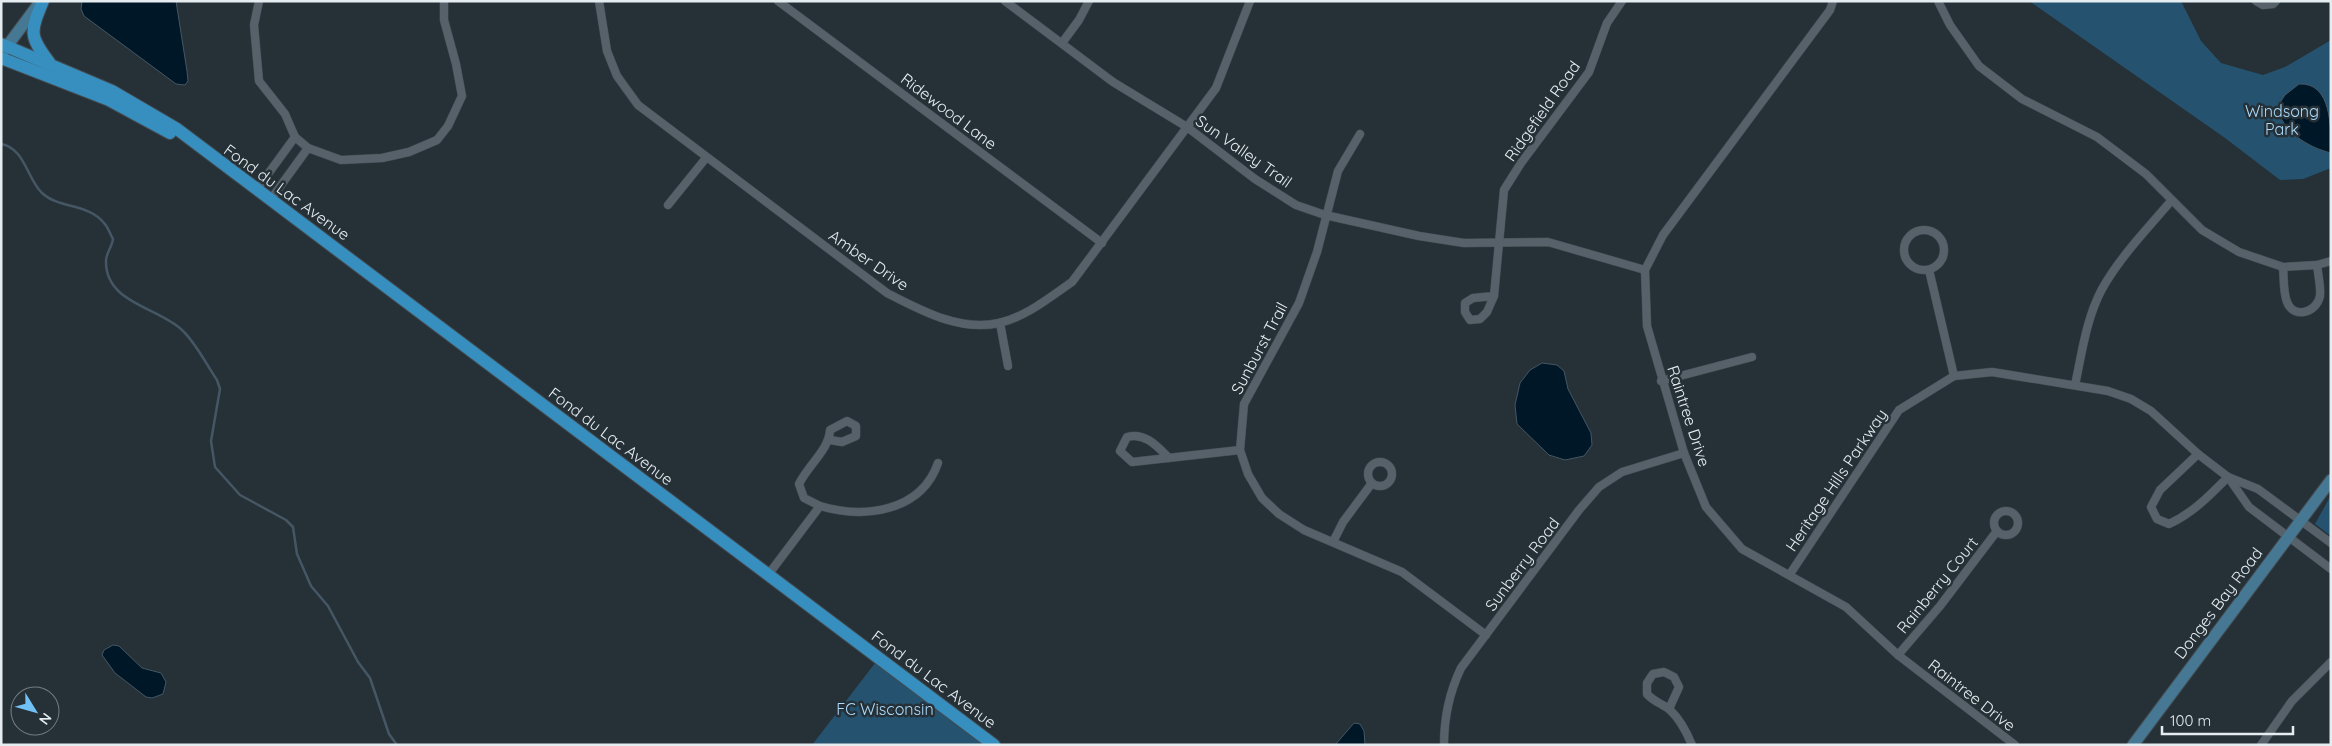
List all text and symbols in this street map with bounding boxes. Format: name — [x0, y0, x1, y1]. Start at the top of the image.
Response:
street label: Ridgefield Road — [1500, 57, 1584, 165]
street label: Ridewood Lane — [897, 68, 1001, 154]
park label: Windsong Park — [2245, 101, 2319, 139]
street label: Sun Valley Trail — [1192, 110, 1296, 192]
street label: Fond du Lac Avenue — [220, 140, 354, 244]
street label: Amber Drive — [825, 225, 913, 295]
street label: Sunburst Trail — [1226, 299, 1292, 397]
street label: Raintree Drive — [1663, 363, 1715, 469]
street label: Fond du Lac Avenue — [545, 383, 677, 489]
street label: Heritage Hills Parkway — [1781, 405, 1891, 555]
street label: Sunberry Road — [1480, 513, 1564, 615]
street label: Rainberry Court — [1892, 533, 1982, 637]
street label: Donges Bay Road — [2170, 543, 2266, 663]
street label: Fond du Lac Avenue — [868, 626, 1000, 732]
street label: Raintree Drive — [1924, 655, 2020, 735]
north arrow — [10, 686, 60, 736]
park label: FC Wisconsin — [836, 699, 934, 719]
scale bar — [2162, 704, 2293, 736]
text: N — [35, 709, 56, 728]
text: 100 m — [2170, 711, 2211, 730]

